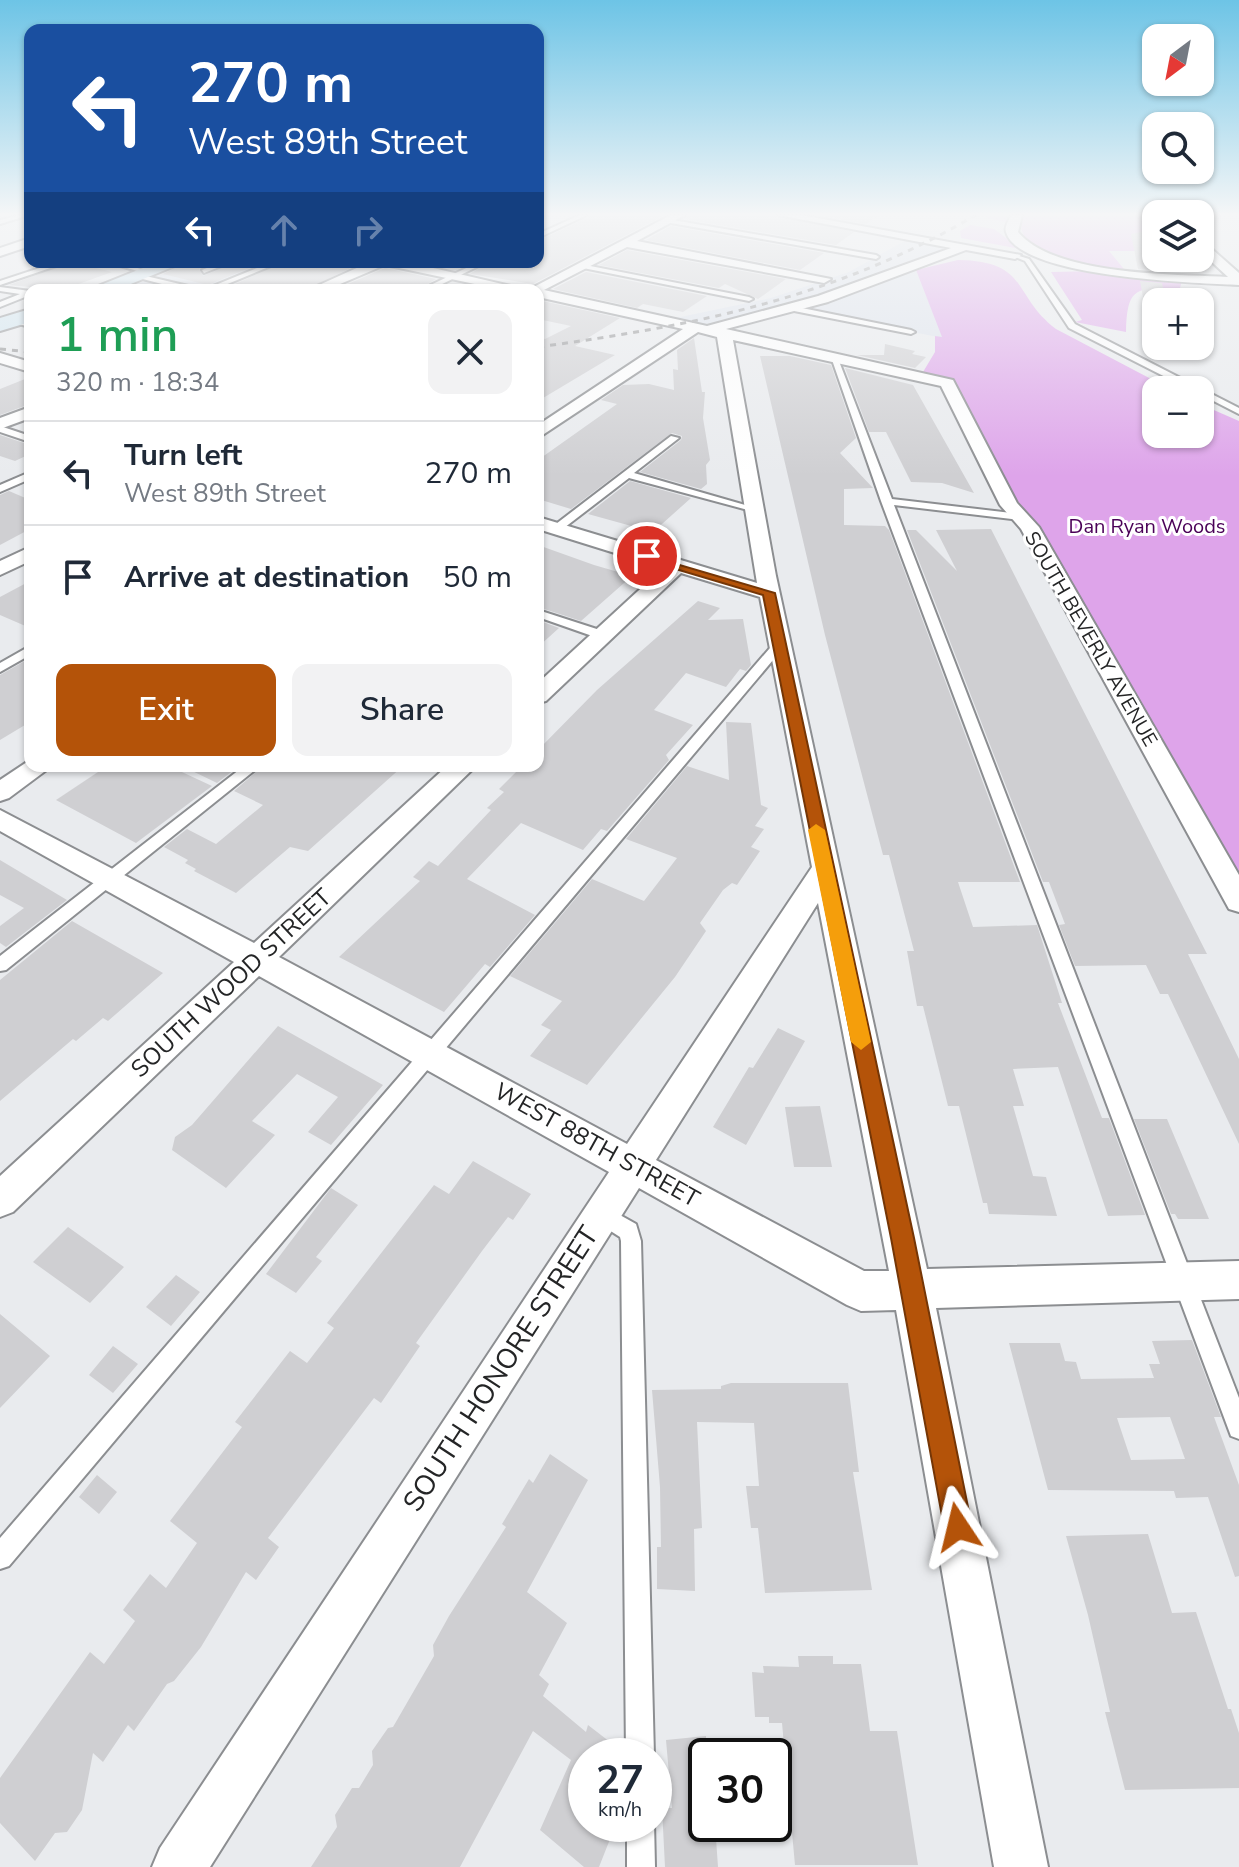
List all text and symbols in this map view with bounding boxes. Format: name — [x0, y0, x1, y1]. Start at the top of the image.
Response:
north arrow — [1142, 24, 1214, 96]
map controls — [1142, 24, 1214, 448]
text: 270 m — [188, 45, 353, 122]
icon: left — [56, 56, 160, 160]
button: search — [1142, 112, 1214, 184]
text: West 89th Street — [188, 118, 467, 167]
button: layers — [1142, 200, 1214, 272]
icon: left — [178, 208, 222, 252]
icon: ahead — [262, 208, 306, 252]
icon: right — [346, 208, 390, 252]
button: + — [1142, 288, 1214, 360]
text: 1 min — [56, 302, 178, 368]
button: close — [428, 310, 512, 394]
text: 320 m · 18:34 — [56, 365, 219, 400]
button: − — [1142, 376, 1214, 448]
text: Turn left — [124, 435, 242, 476]
icon: left — [56, 451, 100, 495]
text: 270 m — [425, 453, 512, 494]
text: West 89th Street — [124, 476, 326, 511]
park label: Dan Ryan Woods — [1069, 513, 1225, 540]
pin — [613, 522, 681, 590]
street label: SOUTH BEVERLY AVENUE — [1018, 527, 1164, 751]
icon: arrive — [625, 534, 669, 578]
icon: arrive — [56, 555, 100, 599]
text: Arrive at destination — [124, 557, 409, 598]
text: 50 m — [443, 557, 512, 598]
button: Exit — [56, 664, 276, 756]
button: Share — [292, 664, 512, 756]
street label: SOUTH WOOD STREET — [124, 881, 339, 1085]
street label: WEST 88TH STREET — [489, 1075, 706, 1215]
street label: SOUTH HONORE STREET — [394, 1219, 608, 1519]
position arrow — [916, 1485, 1000, 1569]
speed limit sign: 30 — [688, 1738, 792, 1842]
text: 27 — [596, 1753, 644, 1807]
text: km/h — [598, 1796, 642, 1823]

